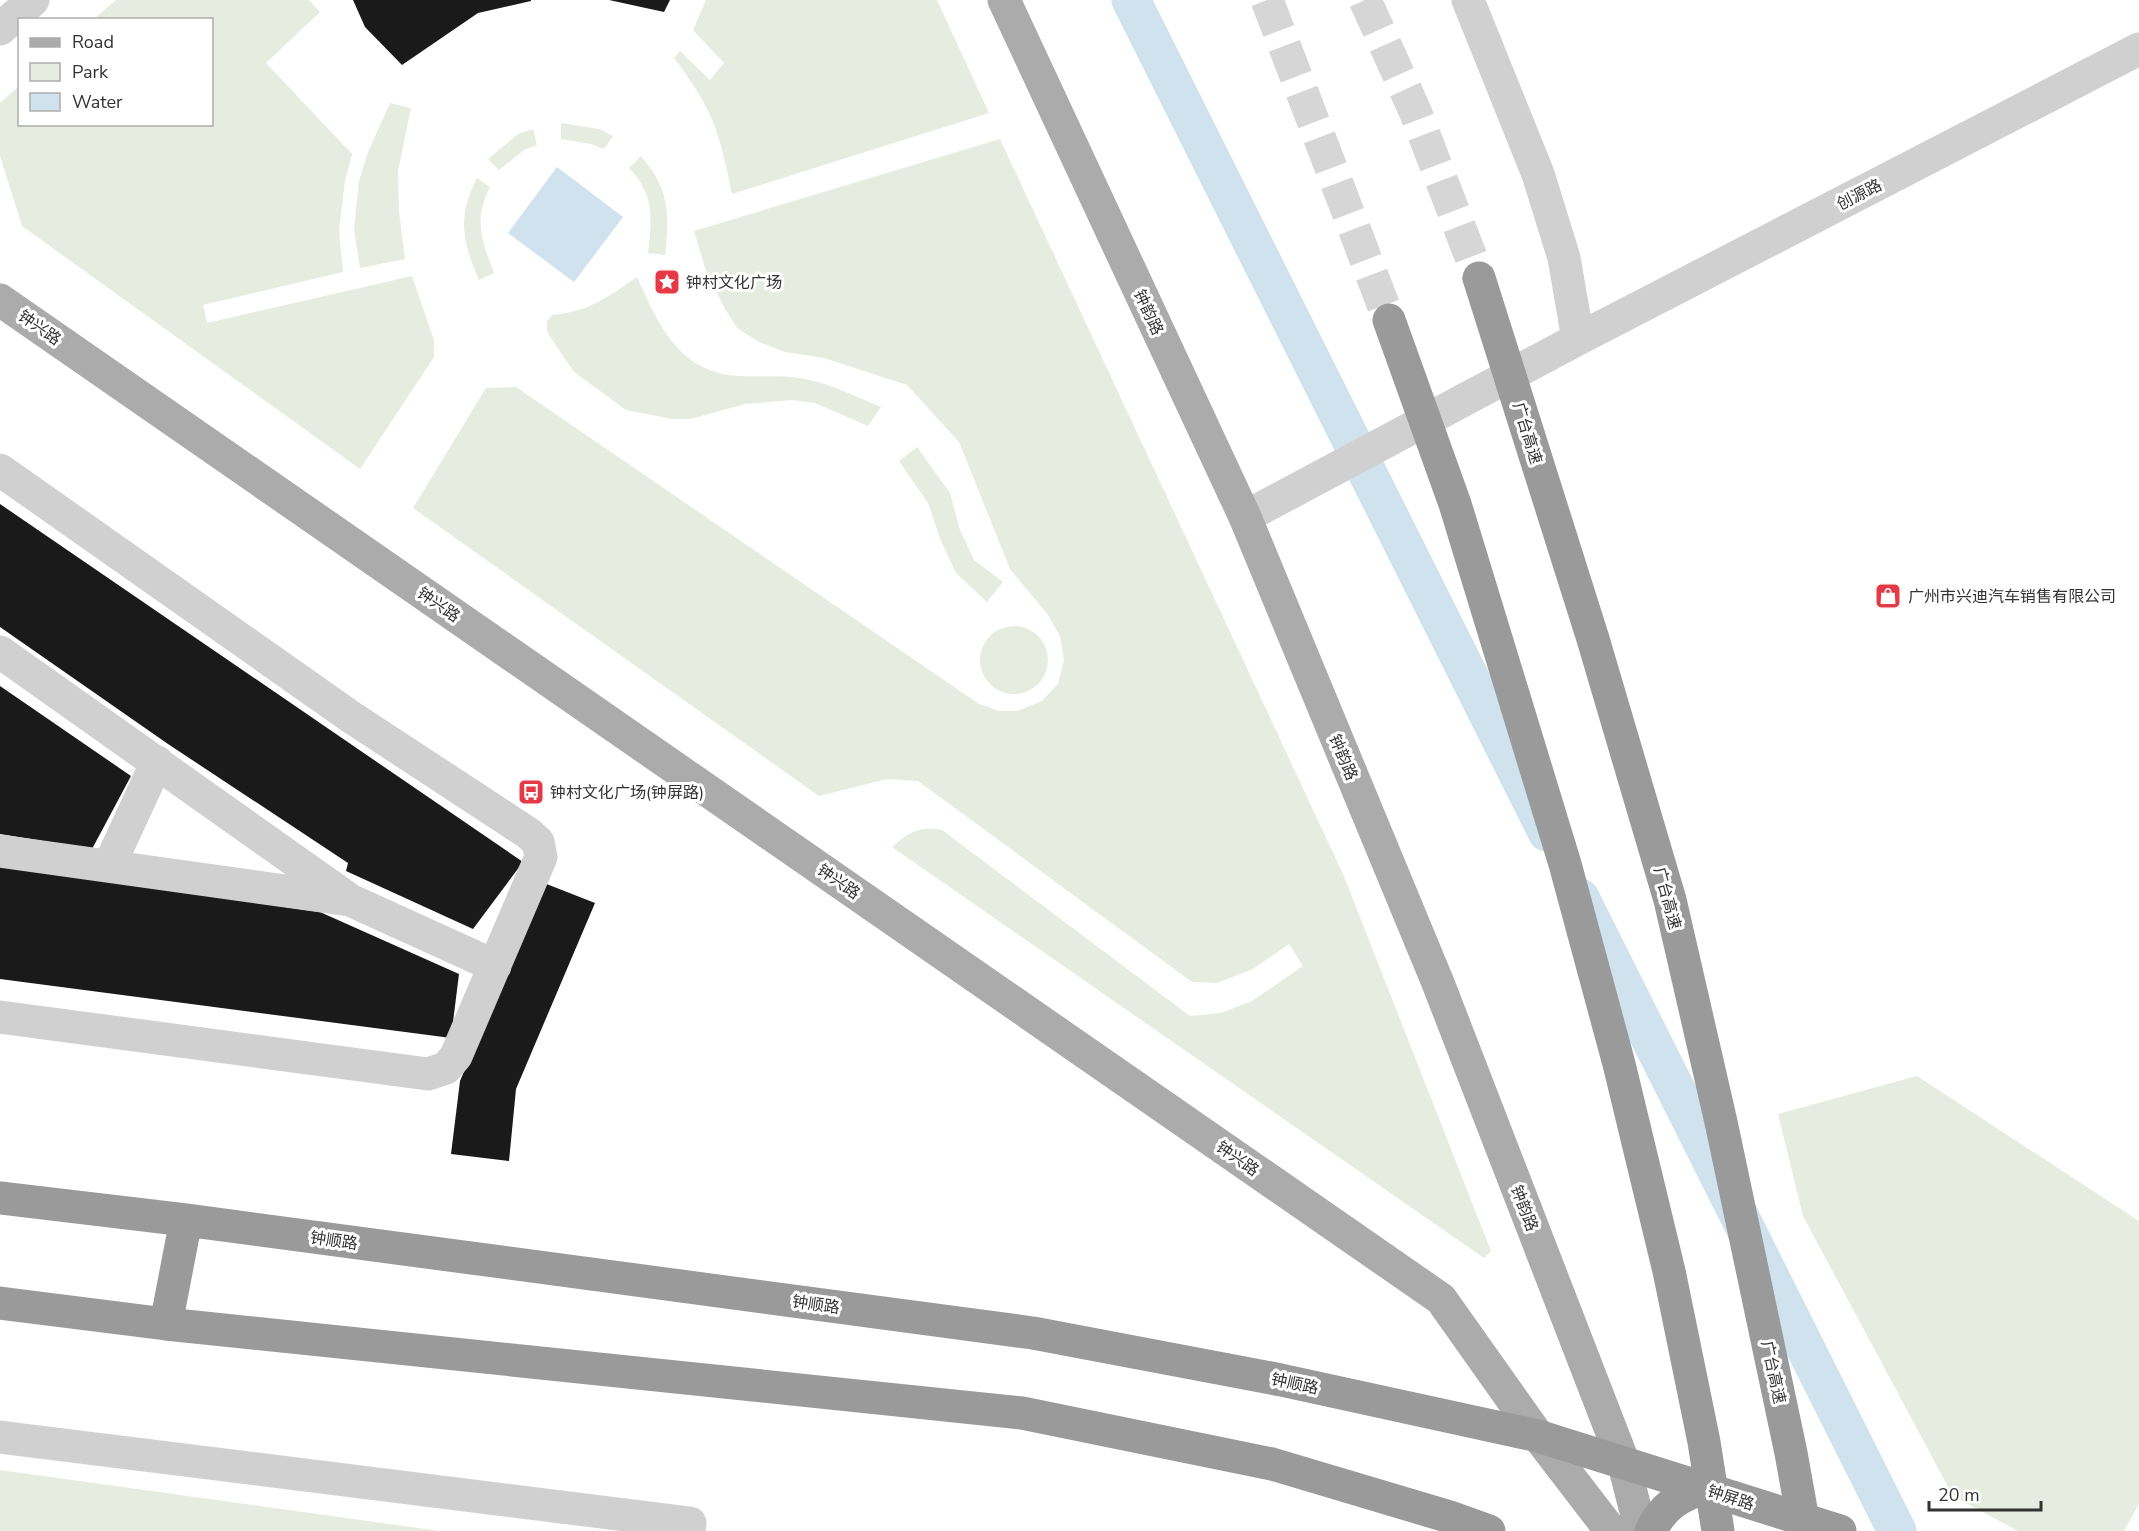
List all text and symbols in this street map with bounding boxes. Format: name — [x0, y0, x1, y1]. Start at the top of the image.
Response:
legend — [18, 18, 213, 126]
text: Road — [72, 30, 114, 54]
text: Park — [72, 60, 109, 84]
text: Water — [72, 90, 123, 114]
street label: 创源路 — [1833, 174, 1886, 216]
place icon: 钟村文化广场 — [652, 267, 682, 297]
place label: 钟村文化广场 — [686, 272, 782, 294]
street label: 钟韵路 — [1128, 286, 1168, 339]
street label: 钟兴路 — [13, 305, 65, 351]
street label: 广台高速 — [1507, 399, 1547, 467]
shop icon: 广州市兴迪汽车销售有限公司 — [1873, 581, 1903, 611]
street label: 钟兴路 — [412, 582, 464, 628]
place label: 广州市兴迪汽车销售有限公司 — [1908, 586, 2116, 608]
street label: 钟韵路 — [1324, 731, 1363, 784]
bus stop icon: 钟村文化广场(钟屏路) — [516, 777, 546, 807]
place label: 钟村文化广场(钟屏路) — [550, 782, 704, 804]
street label: 钟兴路 — [812, 859, 864, 905]
street label: 广台高速 — [1648, 864, 1686, 932]
street label: 钟兴路 — [1211, 1136, 1263, 1182]
street label: 钟韵路 — [1505, 1182, 1543, 1235]
street label: 钟顺路 — [309, 1227, 359, 1255]
street label: 钟顺路 — [791, 1291, 841, 1319]
street label: 广台高速 — [1756, 1339, 1790, 1406]
street label: 钟顺路 — [1269, 1368, 1321, 1400]
scale bar — [1929, 1474, 2042, 1512]
street label: 钟屏路 — [1704, 1480, 1757, 1516]
text: 20 m — [1938, 1483, 1980, 1507]

